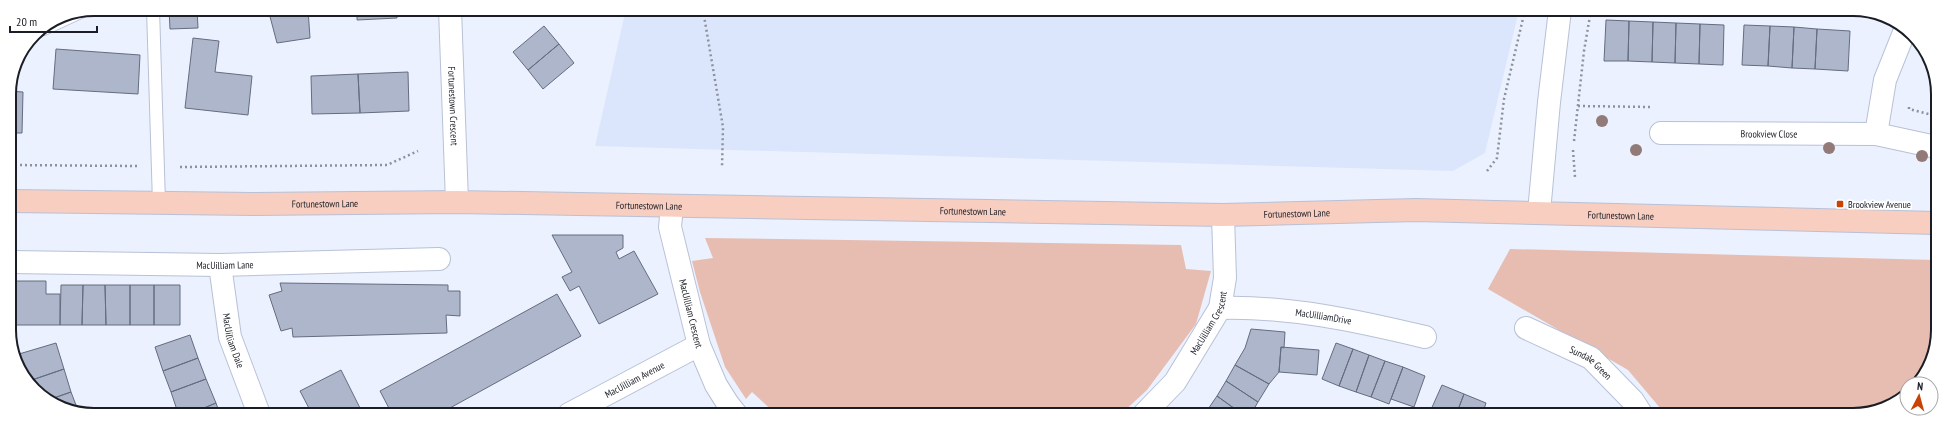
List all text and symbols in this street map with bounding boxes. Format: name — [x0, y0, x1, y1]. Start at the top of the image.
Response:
scale bar — [10, 8, 97, 34]
text: 20 m — [16, 14, 37, 29]
street label: Fortunestown Crescent — [445, 66, 461, 146]
street label: Brookview Close — [1741, 127, 1797, 141]
street label: Fortunestown Lane — [292, 197, 358, 211]
place label: Brookview Avenue — [1848, 198, 1911, 211]
street label: Fortunestown Lane — [616, 199, 682, 213]
marker: Brookview Avenue — [1835, 199, 1845, 209]
street label: Fortunestown Lane — [940, 204, 1006, 218]
street label: Fortunestown Lane — [1264, 206, 1330, 221]
street label: Fortunestown Lane — [1587, 208, 1654, 223]
street label: MacUilliam Lane — [196, 258, 254, 272]
street label: MacUilliam Crescent — [676, 278, 706, 350]
street label: MacUilliam Crescent — [1187, 290, 1230, 357]
street label: MacUilliamDrive — [1295, 306, 1353, 328]
street label: MacUilliam Dale — [220, 312, 247, 370]
street label: Sundale Green — [1567, 343, 1615, 383]
street label: MacUilliam Avenue — [602, 359, 667, 401]
north arrow — [1899, 376, 1939, 416]
text: N — [1916, 379, 1924, 393]

